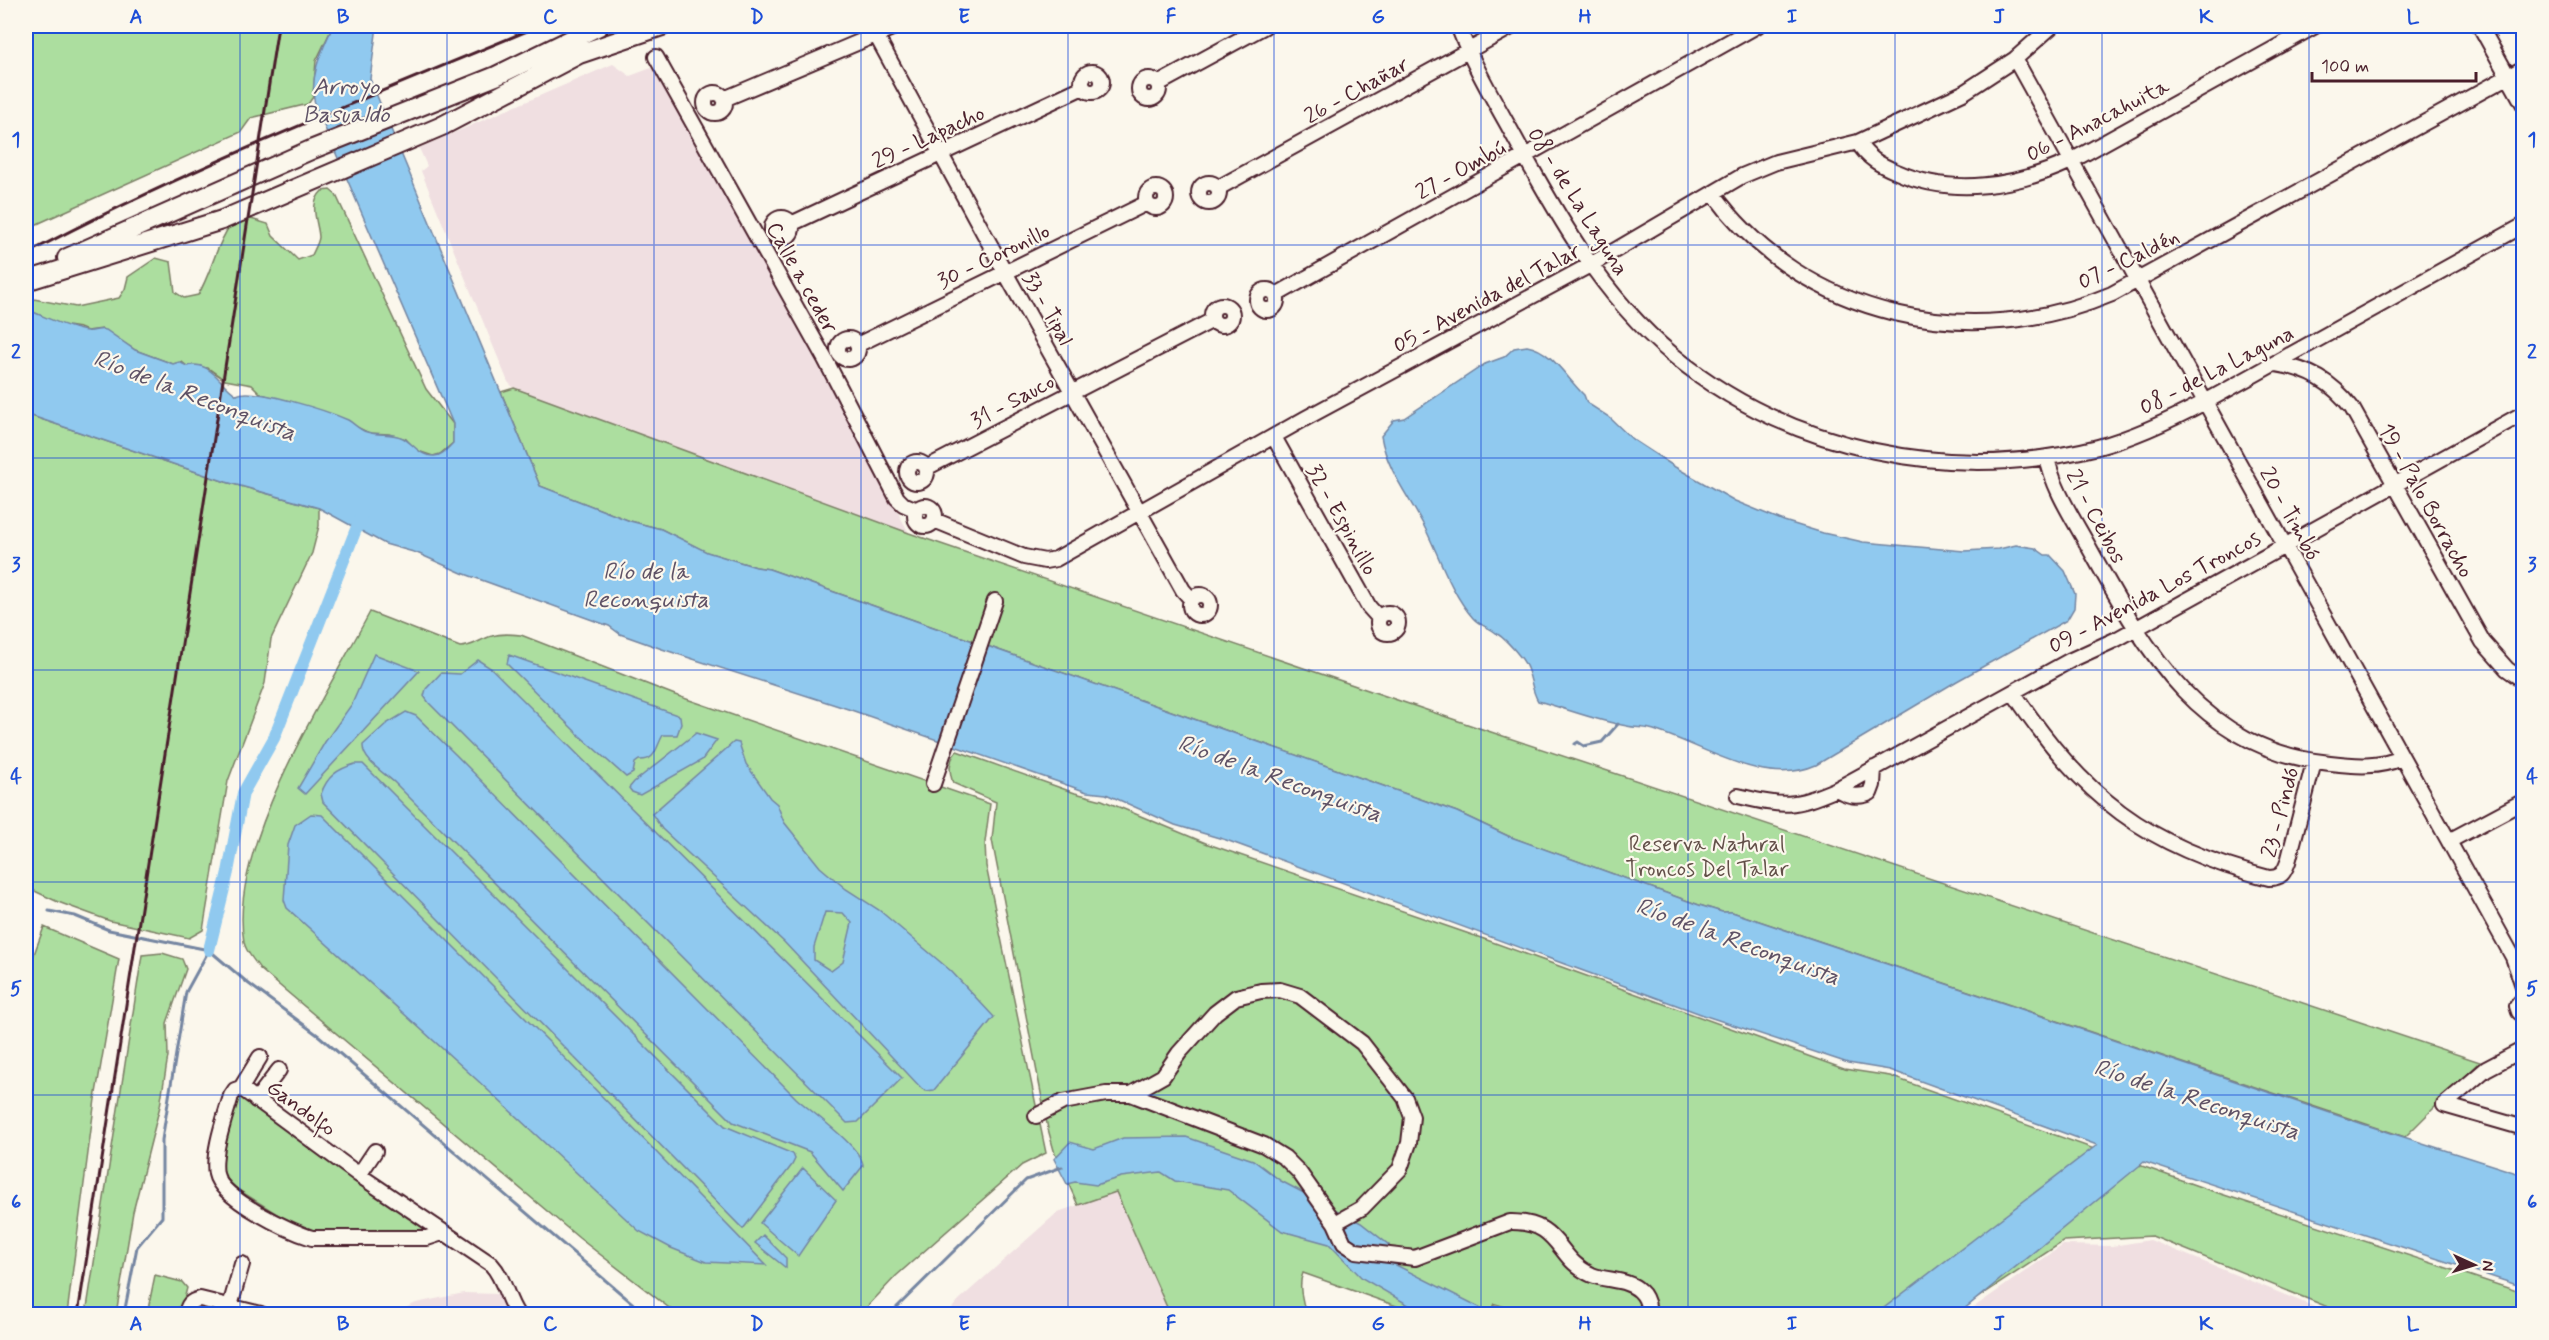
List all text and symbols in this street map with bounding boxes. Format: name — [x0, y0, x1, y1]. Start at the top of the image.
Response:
text: A — [129, 4, 143, 31]
text: B — [337, 4, 350, 31]
text: C — [543, 4, 558, 31]
text: D — [750, 4, 764, 31]
text: E — [958, 4, 970, 31]
text: F — [1166, 4, 1177, 31]
text: G — [1371, 4, 1385, 31]
text: H — [1578, 4, 1592, 31]
text: I — [1787, 4, 1797, 31]
text: J — [1993, 4, 2005, 31]
text: K — [2199, 4, 2214, 31]
text: L — [2407, 4, 2420, 31]
scale bar — [2312, 45, 2476, 83]
street label: 26 - Chañar — [1300, 51, 1414, 131]
text: 100 m — [2321, 55, 2369, 79]
water label: Arroyo Basualdo — [302, 72, 390, 131]
street label: 06 - Anacahuita — [2022, 72, 2175, 169]
street label: 29 - Lapacho — [868, 100, 990, 176]
street label: 08 - de La Laguna — [1520, 123, 1634, 282]
text: 1 — [12, 127, 20, 154]
text: 1 — [2528, 127, 2536, 154]
street label: 27 - Ombú — [1411, 135, 1511, 207]
street label: Calle a ceder — [759, 217, 844, 339]
street label: 30 - Coronillo — [933, 218, 1055, 296]
street label: 07 - Caldén — [2073, 223, 2184, 296]
street label: 05 - Avenida del Talar — [1388, 237, 1586, 360]
street label: 33 - Tipal — [1016, 267, 1079, 351]
street label: 08 - de La Laguna — [2135, 320, 2299, 423]
text: 2 — [11, 339, 21, 366]
text: 2 — [2527, 339, 2537, 366]
water label: Río de la Reconquista — [89, 343, 300, 449]
street label: 31 - Sauco — [966, 368, 1060, 435]
street label: 19 - Palo Borracho — [2371, 419, 2479, 583]
street label: 32 - Espinillo — [1299, 459, 1383, 581]
street label: 20 - Timbó — [2252, 462, 2326, 566]
street label: 21 - Ceibos — [2059, 465, 2132, 569]
street label: 09 - Avenida Los Troncos — [2044, 525, 2266, 661]
text: 3 — [11, 552, 21, 579]
text: 3 — [2527, 552, 2537, 579]
water label: Río de la Reconquista — [583, 557, 709, 616]
water label: Río de la Reconquista — [1173, 728, 1386, 831]
text: 4 — [10, 764, 22, 791]
street label: 23 - Pindó — [2255, 764, 2306, 861]
text: 4 — [2526, 764, 2538, 791]
park label: Reserva Natural Troncos Del Talar — [1625, 831, 1790, 884]
water label: Río de la Reconquista — [1631, 891, 1844, 994]
text: 5 — [10, 976, 22, 1003]
text: 5 — [2526, 976, 2538, 1003]
water label: Río de la Reconquista — [2090, 1053, 2303, 1148]
street label: Gandolfo — [259, 1074, 341, 1145]
text: 6 — [11, 1189, 21, 1216]
text: 6 — [2527, 1189, 2537, 1216]
north arrow — [2444, 1235, 2504, 1295]
text: N — [2477, 1260, 2498, 1272]
text: A — [129, 1311, 143, 1338]
text: B — [337, 1311, 350, 1338]
text: C — [543, 1311, 558, 1338]
text: D — [750, 1311, 764, 1338]
text: E — [958, 1311, 970, 1338]
text: F — [1166, 1311, 1177, 1338]
text: G — [1371, 1311, 1385, 1338]
text: H — [1578, 1311, 1592, 1338]
text: I — [1787, 1311, 1797, 1338]
text: J — [1993, 1311, 2005, 1338]
text: K — [2199, 1311, 2214, 1338]
text: L — [2407, 1311, 2420, 1338]

